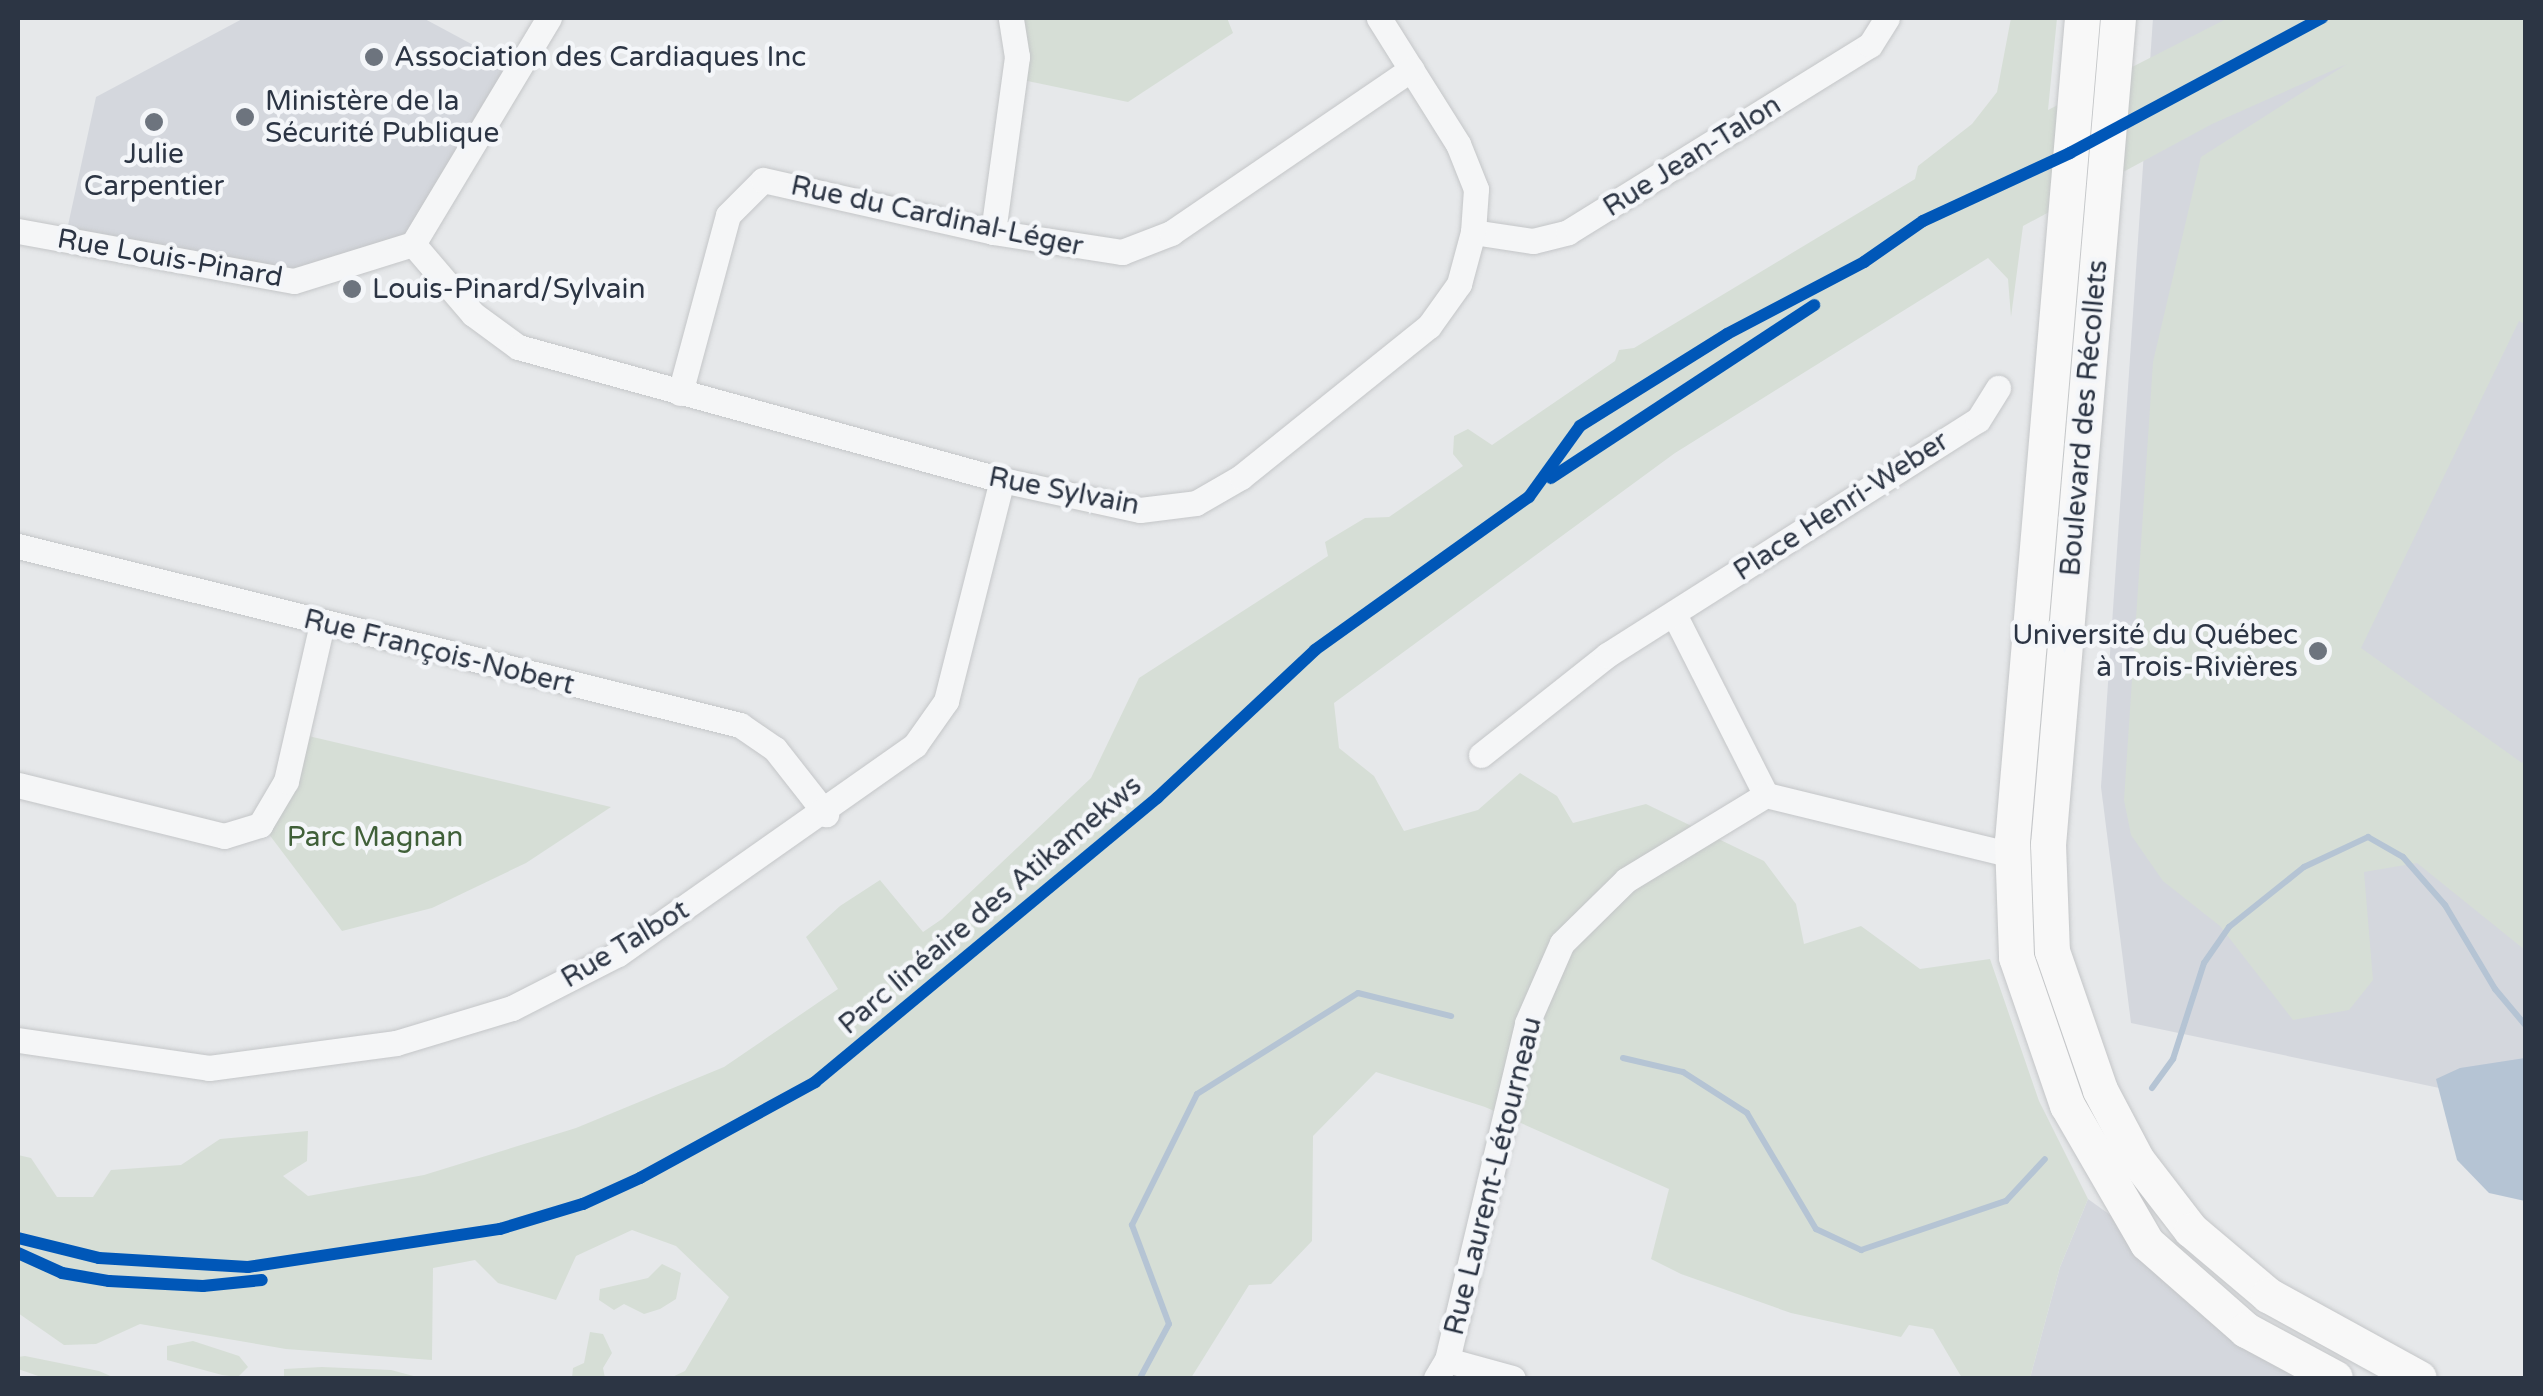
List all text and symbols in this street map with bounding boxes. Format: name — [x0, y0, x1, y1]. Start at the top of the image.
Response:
place label: Association des Cardiaques Inc — [394, 40, 806, 74]
marker: Association des Cardiaques Inc — [363, 46, 385, 68]
place label: Ministère de la Sécurité Publique — [265, 84, 499, 150]
street label: Rue Jean-Talon — [1597, 88, 1787, 224]
marker: Ministère de la Sécurité Publique — [234, 106, 256, 128]
marker: Julie Carpentier — [143, 111, 165, 133]
place label: Julie Carpentier — [84, 137, 224, 203]
street label: Rue du Cardinal-Léger — [788, 169, 1086, 263]
street label: Rue Louis-Pinard — [55, 222, 285, 294]
street label: Boulevard des Récollets — [2053, 258, 2115, 578]
place label: Louis-Pinard/Sylvain — [372, 272, 646, 306]
marker: Louis-Pinard/Sylvain — [341, 278, 363, 300]
street label: Place Henri-Weber — [1727, 424, 1955, 588]
street label: Rue Sylvain — [986, 460, 1142, 522]
street label: Rue François-Nobert — [300, 602, 578, 702]
place label: Université du Québec à Trois-Rivières — [2012, 618, 2298, 684]
marker: Université du Québec à Trois-Rivières — [2307, 640, 2329, 662]
street label: Parc linéaire des Atikamekws — [832, 769, 1148, 1041]
park label: Parc Magnan — [287, 820, 463, 854]
street label: Rue Talbot — [555, 893, 695, 995]
street label: Rue Laurent-Létourneau — [1437, 1013, 1549, 1339]

